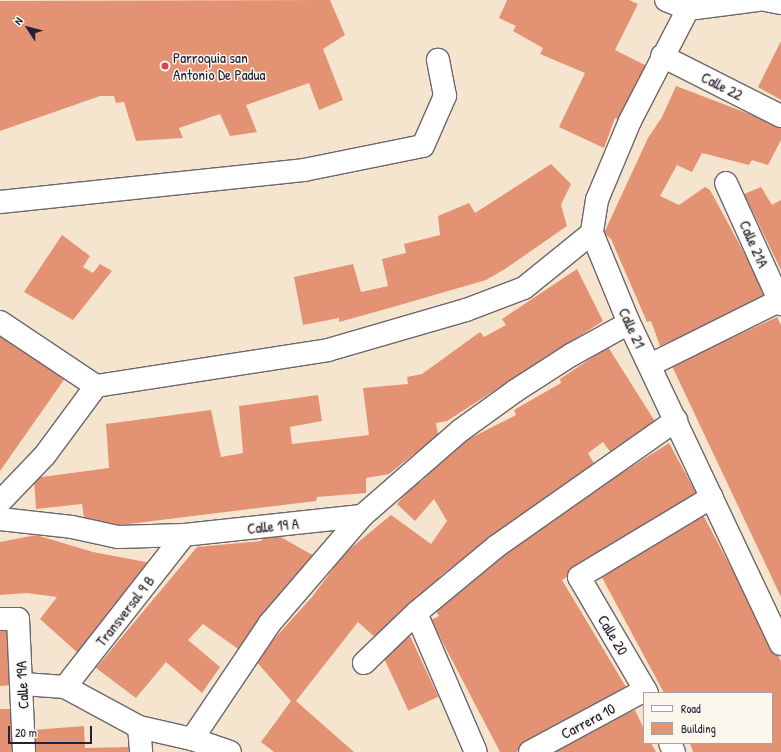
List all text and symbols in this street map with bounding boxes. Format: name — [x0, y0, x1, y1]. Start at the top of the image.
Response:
north arrow — [8, 8, 48, 48]
text: N — [11, 14, 26, 27]
place label: Parroquia san Antonio De Padua — [173, 48, 265, 83]
marker: Parroquia san Antonio De Padua — [160, 61, 170, 71]
street label: Calle 22 — [698, 68, 746, 104]
street label: Calle 21A — [736, 218, 772, 270]
street label: Calle 21 — [615, 305, 649, 351]
street label: Calle 19 A — [246, 514, 300, 538]
street label: Transversal 9 B — [92, 572, 158, 650]
street label: Calle 20 — [594, 612, 632, 658]
street label: Calle 19A — [12, 660, 32, 710]
legend — [643, 692, 773, 744]
street label: Carrera 10 — [558, 699, 618, 743]
text: Road — [681, 700, 701, 717]
scale bar — [10, 718, 94, 744]
text: Building — [681, 720, 716, 737]
text: 20 m — [15, 724, 37, 741]

